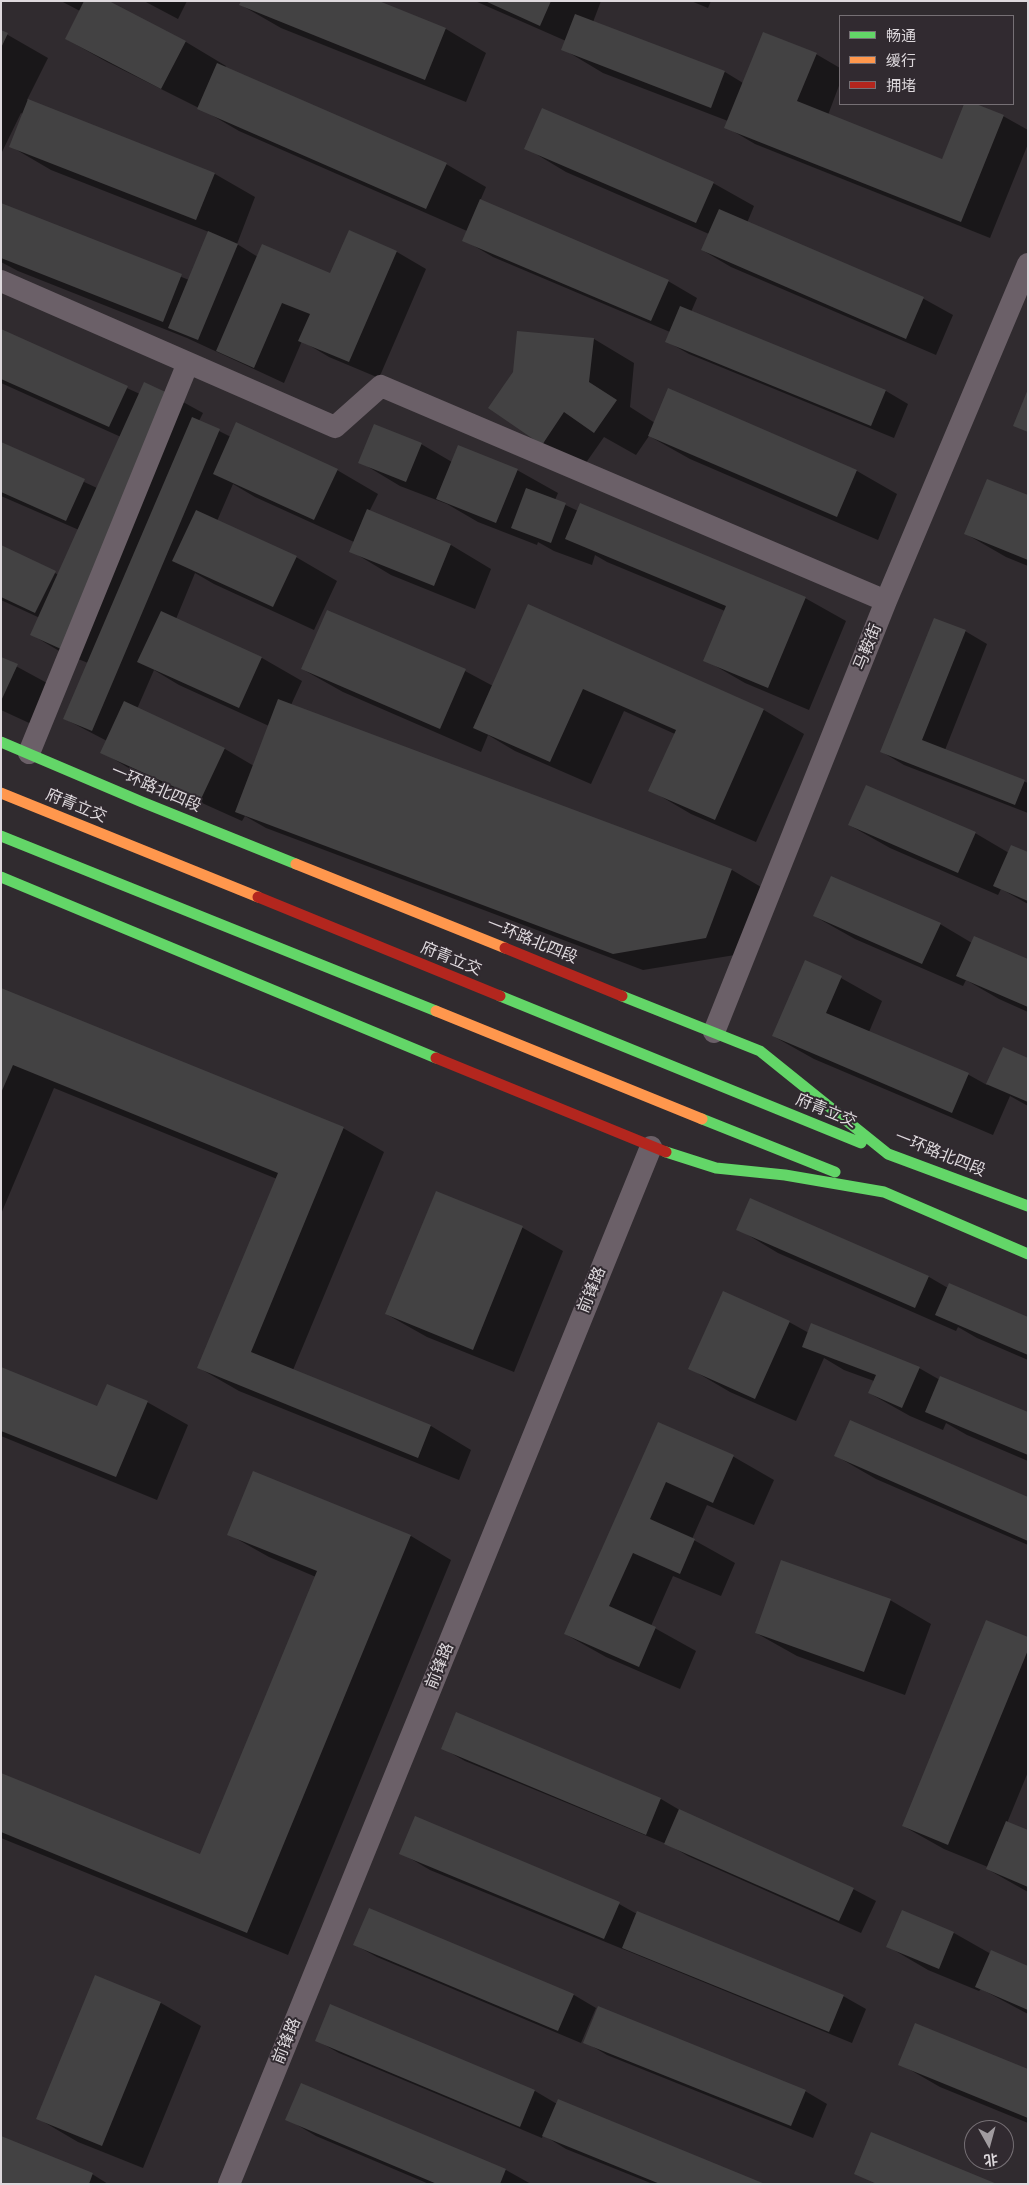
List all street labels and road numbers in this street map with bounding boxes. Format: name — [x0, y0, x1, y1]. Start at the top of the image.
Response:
street label: 马鞍街 — [850, 621, 886, 673]
street label: 一环路北四段 — [108, 761, 204, 817]
street label: 府青立交 — [43, 785, 109, 827]
street label: 一环路北四段 — [484, 914, 580, 968]
street label: 府青立交 — [418, 938, 484, 980]
street label: 府青立交 — [793, 1090, 859, 1132]
street label: 一环路北四段 — [892, 1127, 988, 1181]
street label: 前锋路 — [574, 1264, 610, 1316]
street label: 前锋路 — [422, 1640, 458, 1692]
street label: 前锋路 — [269, 2015, 305, 2067]

